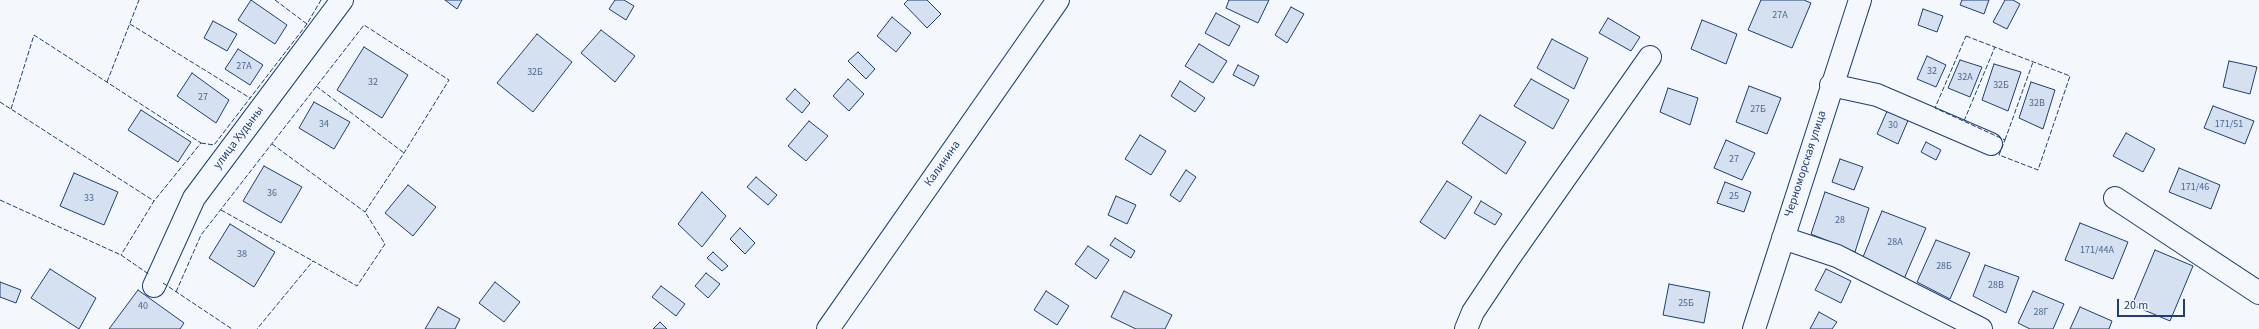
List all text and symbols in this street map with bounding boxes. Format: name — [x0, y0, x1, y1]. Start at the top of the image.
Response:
house number: 27А — [1772, 10, 1788, 22]
house number: 27А — [236, 61, 252, 73]
house number: 32 — [1927, 66, 1937, 78]
house number: 32Б — [527, 67, 543, 79]
house number: 32А — [1957, 72, 1973, 84]
house number: 32 — [368, 77, 378, 89]
house number: 32Б — [1993, 80, 2009, 92]
house number: 27 — [198, 92, 208, 104]
house number: 32В — [2029, 98, 2045, 110]
street label: улица Худыны — [211, 104, 267, 172]
house number: 27Б — [1750, 104, 1766, 116]
street label: Черноморская улица — [1782, 109, 1830, 219]
house number: 34 — [319, 119, 329, 131]
house number: 171/51 — [2215, 119, 2243, 131]
house number: 30 — [1888, 120, 1898, 132]
street label: Калинина — [922, 138, 964, 190]
house number: 27 — [1729, 154, 1739, 166]
house number: 171/46 — [2181, 182, 2209, 194]
house number: 36 — [267, 188, 277, 200]
house number: 25 — [1729, 191, 1739, 203]
house number: 33 — [84, 193, 94, 205]
house number: 28 — [1835, 215, 1845, 227]
house number: 28А — [1887, 237, 1903, 249]
house number: 171/44А — [2080, 245, 2114, 257]
house number: 38 — [237, 249, 247, 261]
house number: 28Б — [1936, 261, 1952, 273]
house number: 28В — [1988, 280, 2004, 292]
scale bar — [2119, 291, 2187, 317]
text: 20 m — [2124, 297, 2148, 314]
house number: 25Б — [1678, 298, 1694, 310]
house number: 40 — [138, 301, 148, 313]
house number: 28Г — [2034, 307, 2048, 319]

